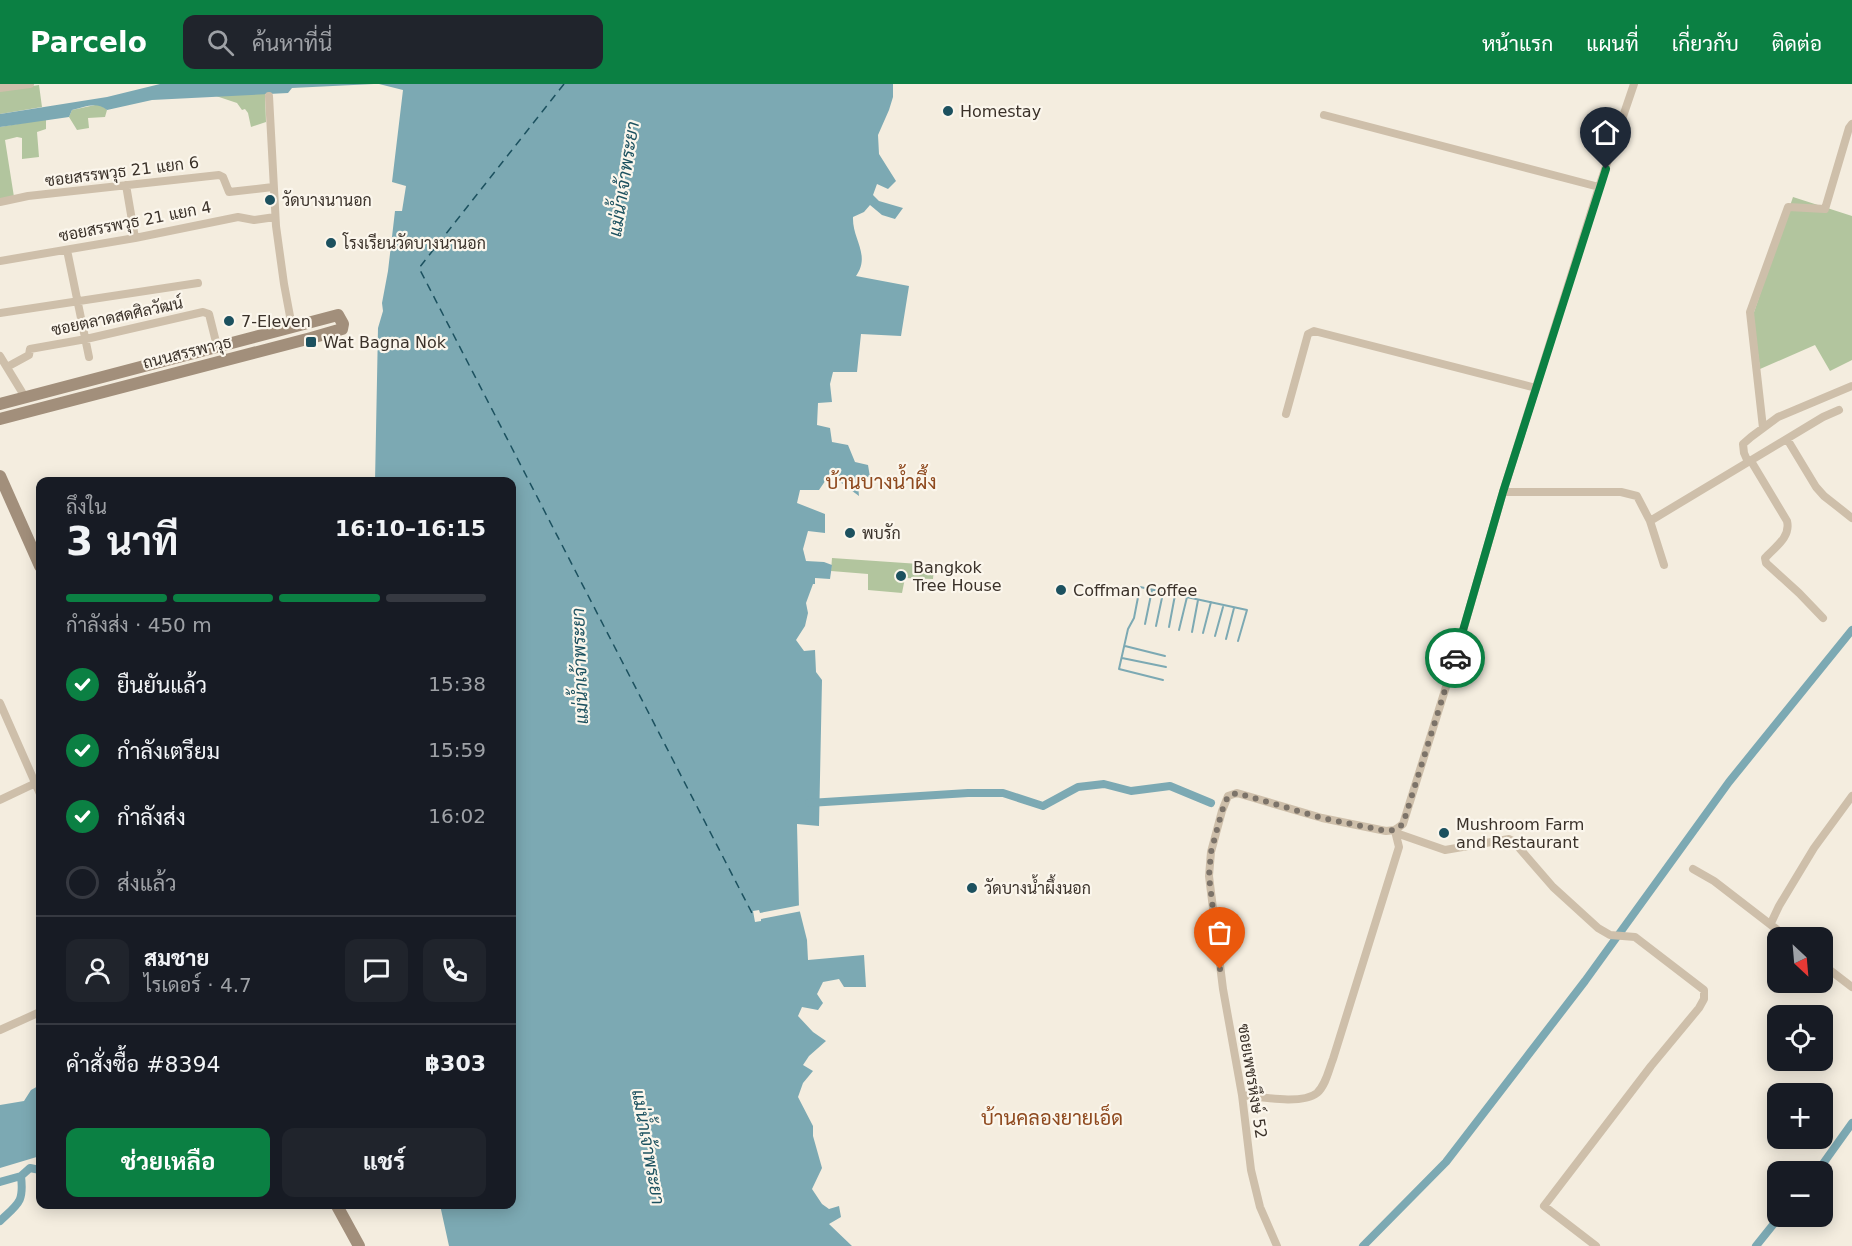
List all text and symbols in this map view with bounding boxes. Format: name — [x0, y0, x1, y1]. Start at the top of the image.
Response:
search box — [183, 15, 603, 69]
text: Parcelo — [30, 26, 147, 59]
icon: search — [204, 26, 237, 59]
text: ค้นหาที่นี่ — [252, 31, 332, 56]
text: หน้าแรก — [1482, 32, 1553, 56]
text: แผนที่ — [1586, 32, 1639, 56]
text: เกี่ยวกับ — [1672, 32, 1739, 56]
text: ติดต่อ — [1772, 32, 1822, 56]
place label: Homestay — [960, 102, 1041, 121]
marker: Homestay — [941, 104, 955, 118]
pin — [1580, 107, 1631, 169]
icon: home — [1589, 116, 1622, 149]
water label: แม่น้ำเจ้าพระยา — [599, 119, 643, 238]
street label: ซอยสรรพวุธ 21 แยก 6 — [44, 153, 200, 192]
place label: วัดบางนานอก — [282, 190, 372, 210]
marker: วัดบางนานอก — [263, 193, 277, 207]
street label: ซอยสรรพวุธ 21 แยก 4 — [57, 197, 213, 248]
place label: โรงเรียนวัดบางนานอก — [342, 232, 486, 253]
marker: โรงเรียนวัดบางนานอก — [324, 236, 338, 250]
street label: ซอยตลาดสดศิลวัฒน์ — [49, 290, 185, 340]
place label: 7-Eleven — [241, 312, 311, 331]
marker: 7-Eleven — [222, 314, 236, 328]
street label: ถนนสรรพาวุธ — [141, 332, 234, 375]
place label: Wat Bagna Nok — [323, 333, 447, 352]
marker: Wat Bagna Nok — [304, 335, 318, 349]
district label: บ้านบางน้ำผึ้ง — [826, 464, 936, 494]
text: ถึงใน — [66, 495, 107, 519]
text: 16:10–16:15 — [335, 516, 486, 541]
text: 3 นาที — [66, 519, 178, 564]
place label: พบรัก — [862, 523, 901, 543]
marker: พบรัก — [843, 526, 857, 540]
place label: Bangkok Tree House — [912, 558, 1002, 595]
marker: Bangkok Tree House — [894, 569, 908, 583]
place label: Coffman Coffee — [1073, 581, 1197, 600]
marker: Coffman Coffee — [1054, 583, 1068, 597]
water label: แม่น้ำเจ้าพระยา — [562, 607, 592, 725]
text: กำลังส่ง · 450 m — [66, 613, 212, 637]
courier — [1425, 628, 1485, 688]
icon: car — [1439, 642, 1472, 675]
icon: check — [66, 668, 99, 701]
text: 15:38 — [428, 672, 486, 696]
text: ยืนยันแล้ว — [117, 673, 207, 698]
icon: check — [66, 734, 99, 767]
text: 15:59 — [428, 738, 486, 762]
text: กำลังเตรียม — [117, 739, 220, 764]
icon: check — [66, 800, 99, 833]
text: 16:02 — [428, 804, 486, 828]
text: กำลังส่ง — [117, 805, 186, 830]
place label: Mushroom Farm and Restaurant — [1456, 815, 1584, 852]
marker: Mushroom Farm and Restaurant — [1437, 826, 1451, 840]
text: ส่งแล้ว — [117, 871, 177, 896]
place label: วัดบางน้ำผึ้งนอก — [984, 874, 1091, 898]
marker: วัดบางน้ำผึ้งนอก — [965, 881, 979, 895]
pin — [1194, 907, 1245, 969]
icon: bag — [1203, 916, 1236, 949]
north arrow — [1767, 927, 1833, 993]
map controls — [1767, 927, 1833, 1227]
button: person — [66, 939, 129, 1002]
button: chat — [345, 939, 408, 1002]
button: phone — [423, 939, 486, 1002]
text: สมชาย — [144, 946, 210, 971]
text: ไรเดอร์ · 4.7 — [144, 973, 252, 997]
button: locate — [1767, 1005, 1833, 1071]
street label: ซอยเพชรหึงษ์ 52 — [1234, 1022, 1274, 1140]
text: ฿303 — [425, 1051, 486, 1076]
text: คำสั่งซื้อ #8394 — [66, 1052, 221, 1077]
button: + — [1767, 1083, 1833, 1149]
water label: แม่น้ำเจ้าพระยา — [628, 1087, 674, 1206]
district label: บ้านคลองยายเอ็ด — [981, 1103, 1123, 1130]
button: ช่วยเหลือ — [66, 1128, 270, 1197]
button: แชร์ — [282, 1128, 486, 1197]
button: − — [1767, 1161, 1833, 1227]

